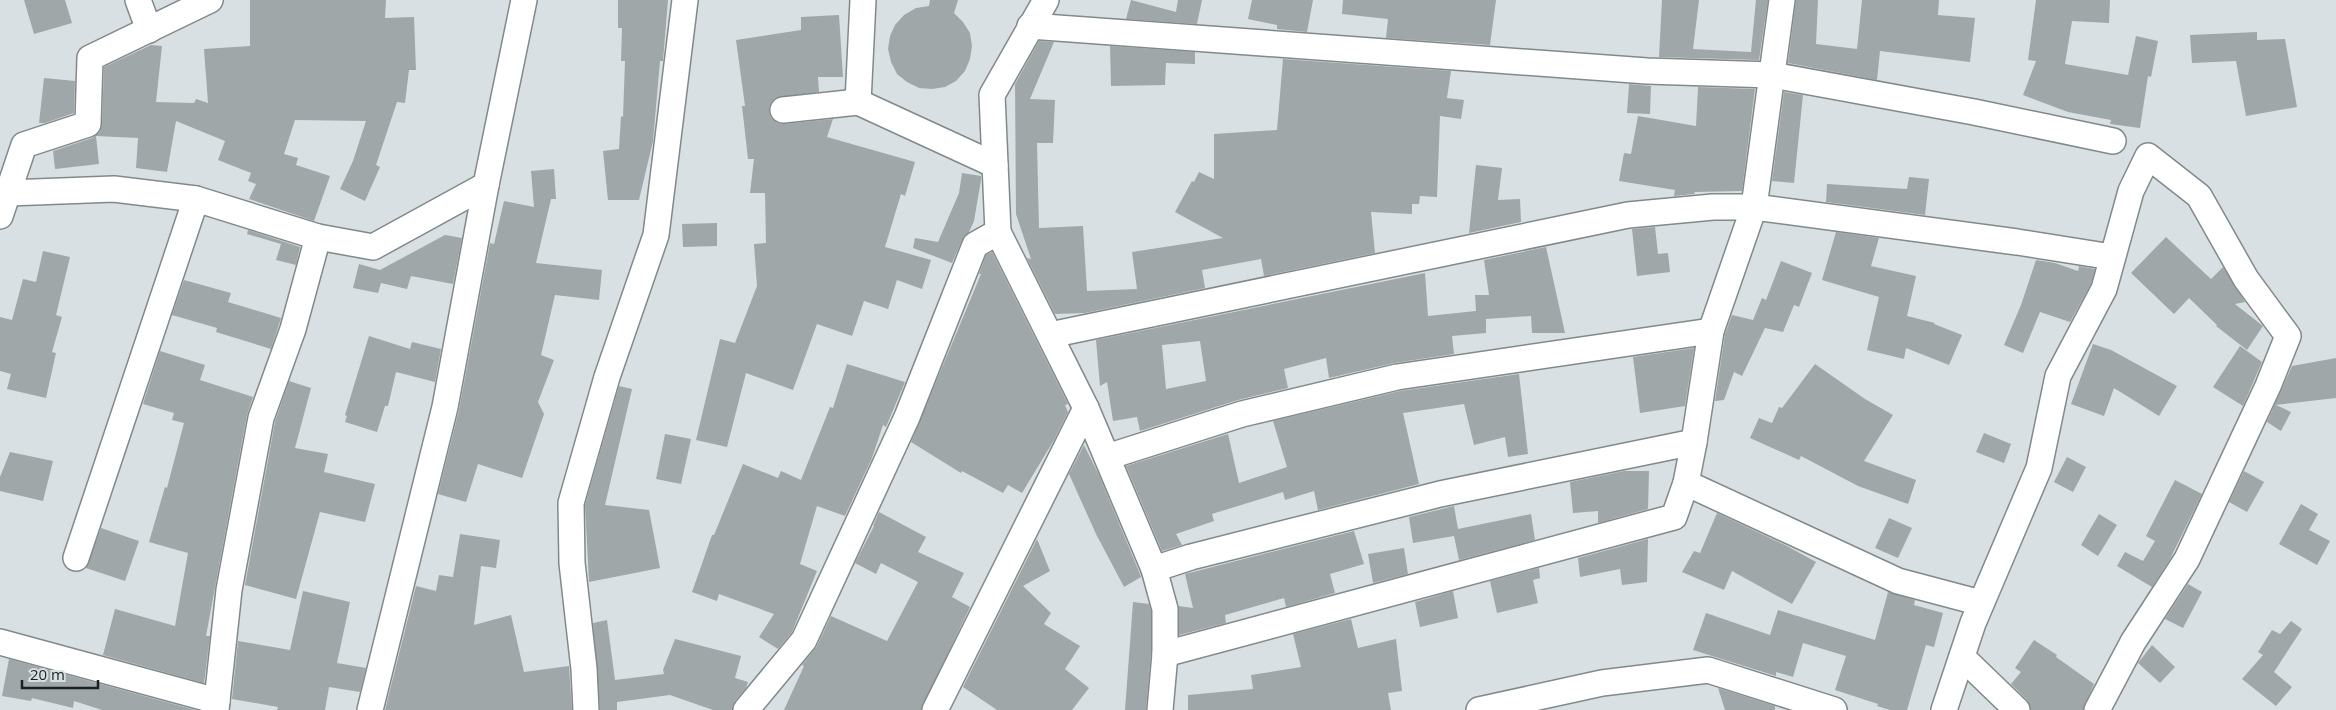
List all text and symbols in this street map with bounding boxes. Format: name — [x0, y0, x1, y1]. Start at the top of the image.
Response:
scale bar — [22, 658, 99, 690]
text: 20 m — [30, 664, 65, 684]

